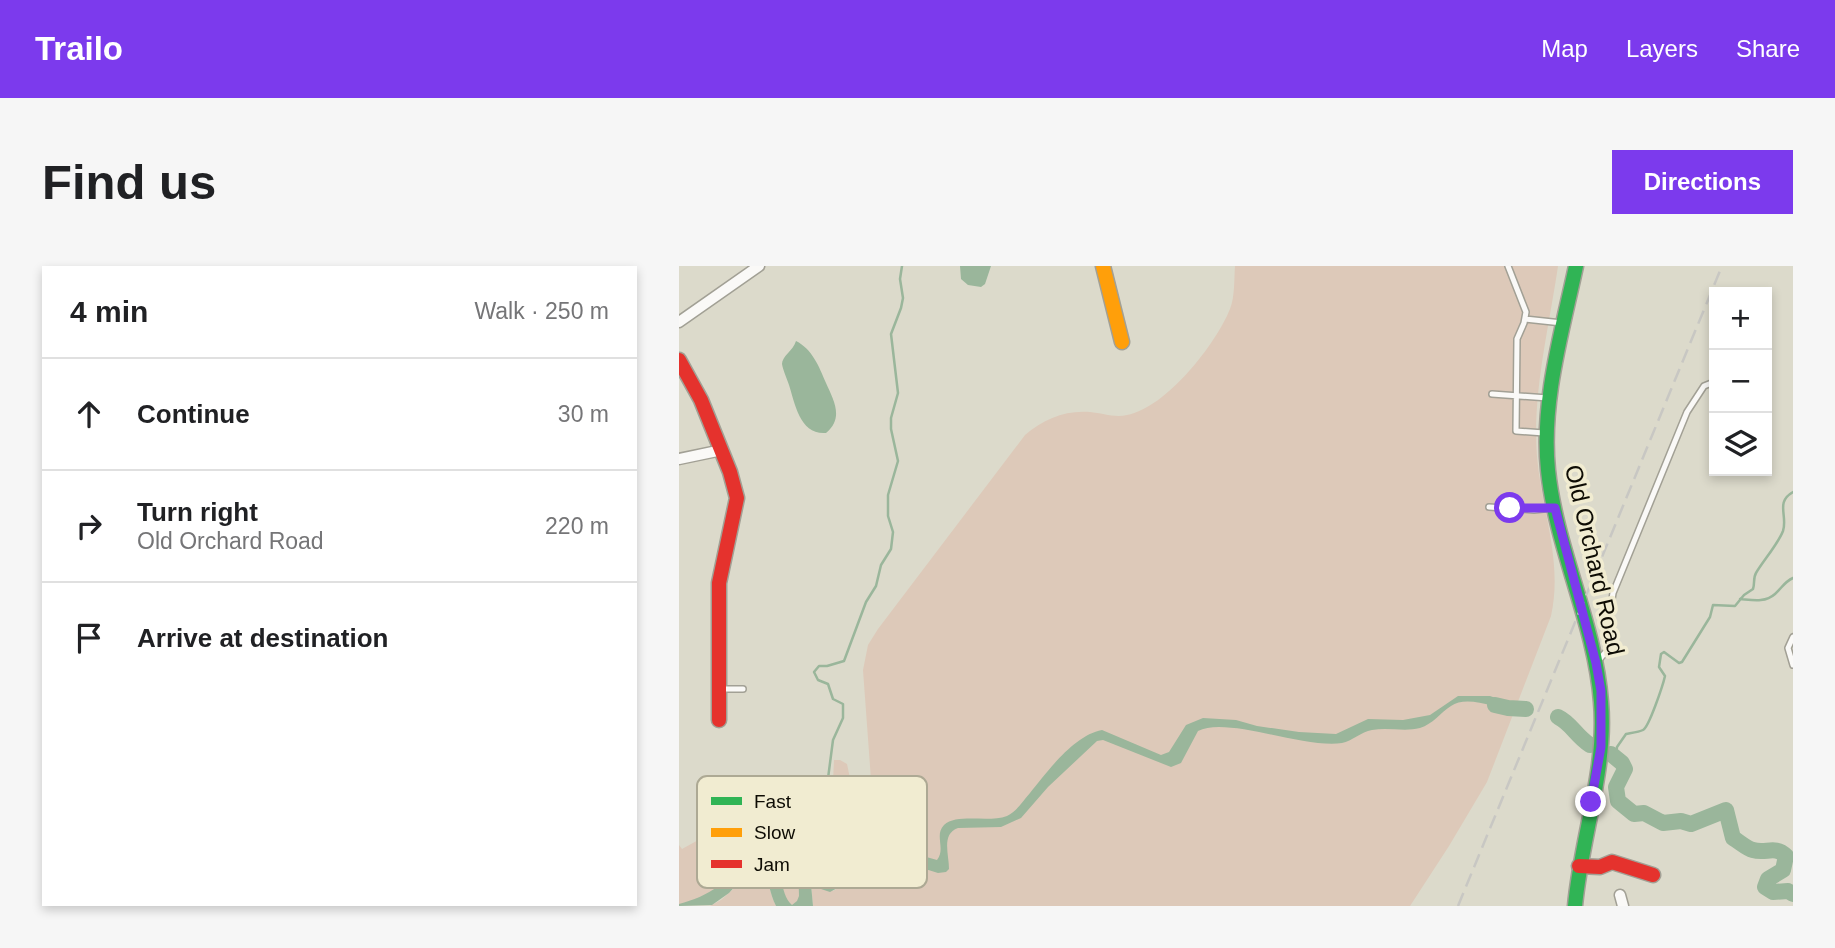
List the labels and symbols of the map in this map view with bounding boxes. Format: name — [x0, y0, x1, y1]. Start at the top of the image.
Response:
street label: Old Orchard Road — [1560, 462, 1630, 658]
route start — [1494, 492, 1525, 523]
legend — [697, 776, 927, 888]
route end — [1575, 786, 1606, 817]
text: Fast — [754, 791, 792, 812]
text: Slow — [754, 822, 795, 843]
text: Jam — [754, 854, 790, 875]

